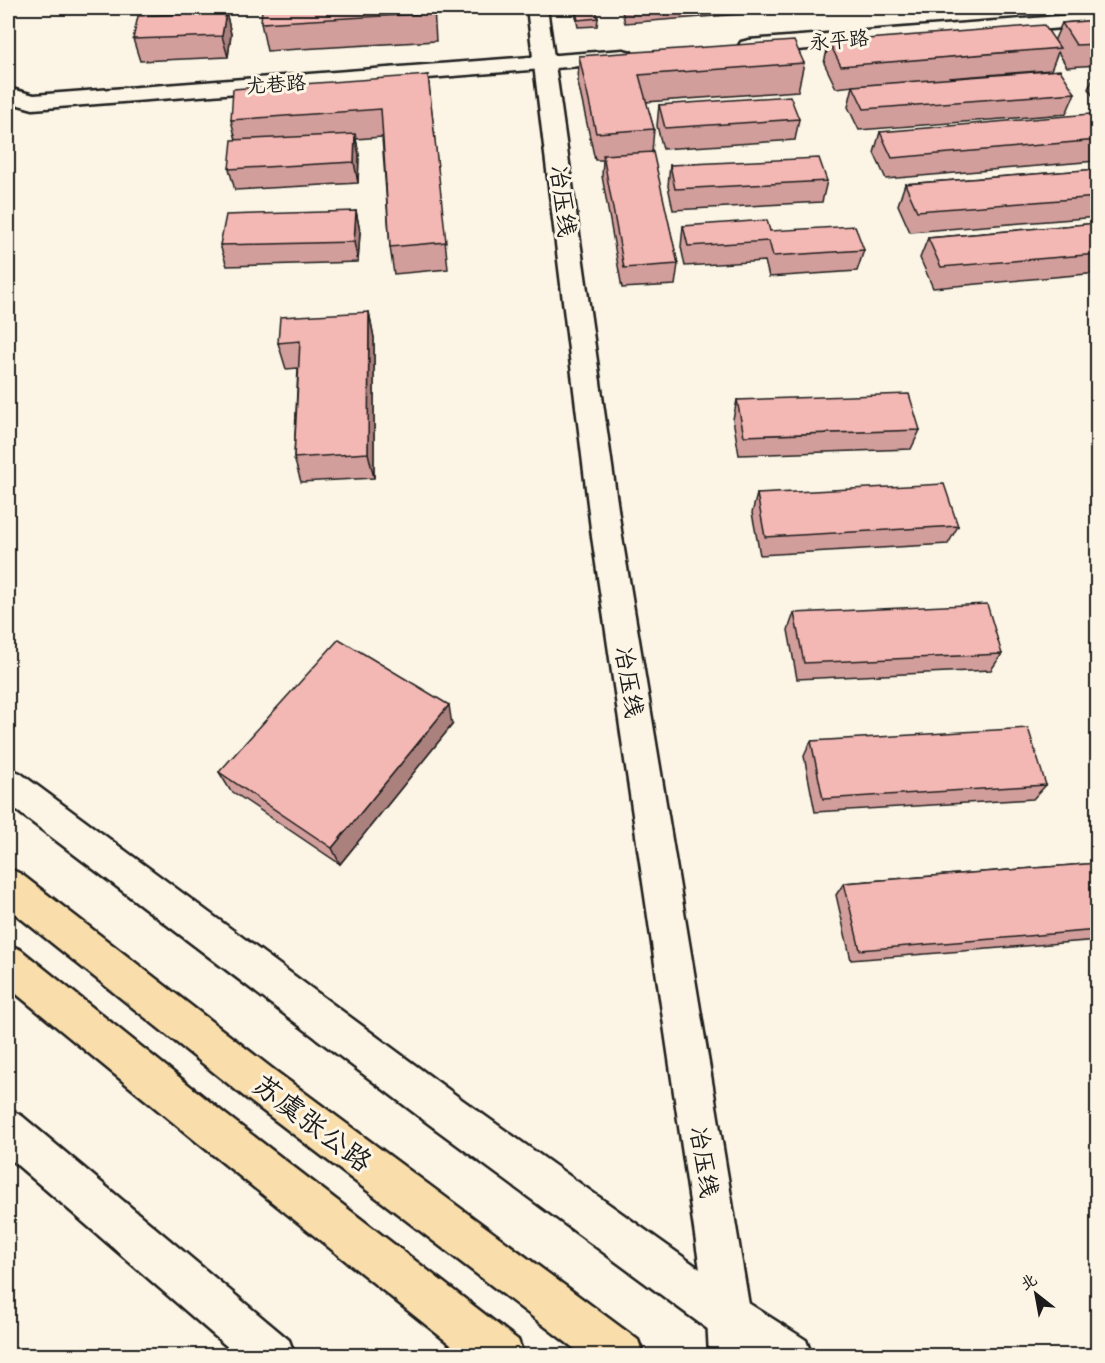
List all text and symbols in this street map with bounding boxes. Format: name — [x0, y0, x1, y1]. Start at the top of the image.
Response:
street label: 永平路 — [808, 25, 871, 56]
street label: 尤巷路 — [245, 70, 308, 99]
street label: 冶压线 — [544, 163, 582, 239]
street label: 冶压线 — [609, 644, 649, 720]
street label: 苏虞张公路 — [246, 1067, 379, 1180]
street label: 冶压线 — [684, 1124, 724, 1200]
north arrow — [1006, 1264, 1066, 1324]
text: 北 — [1017, 1269, 1041, 1295]

